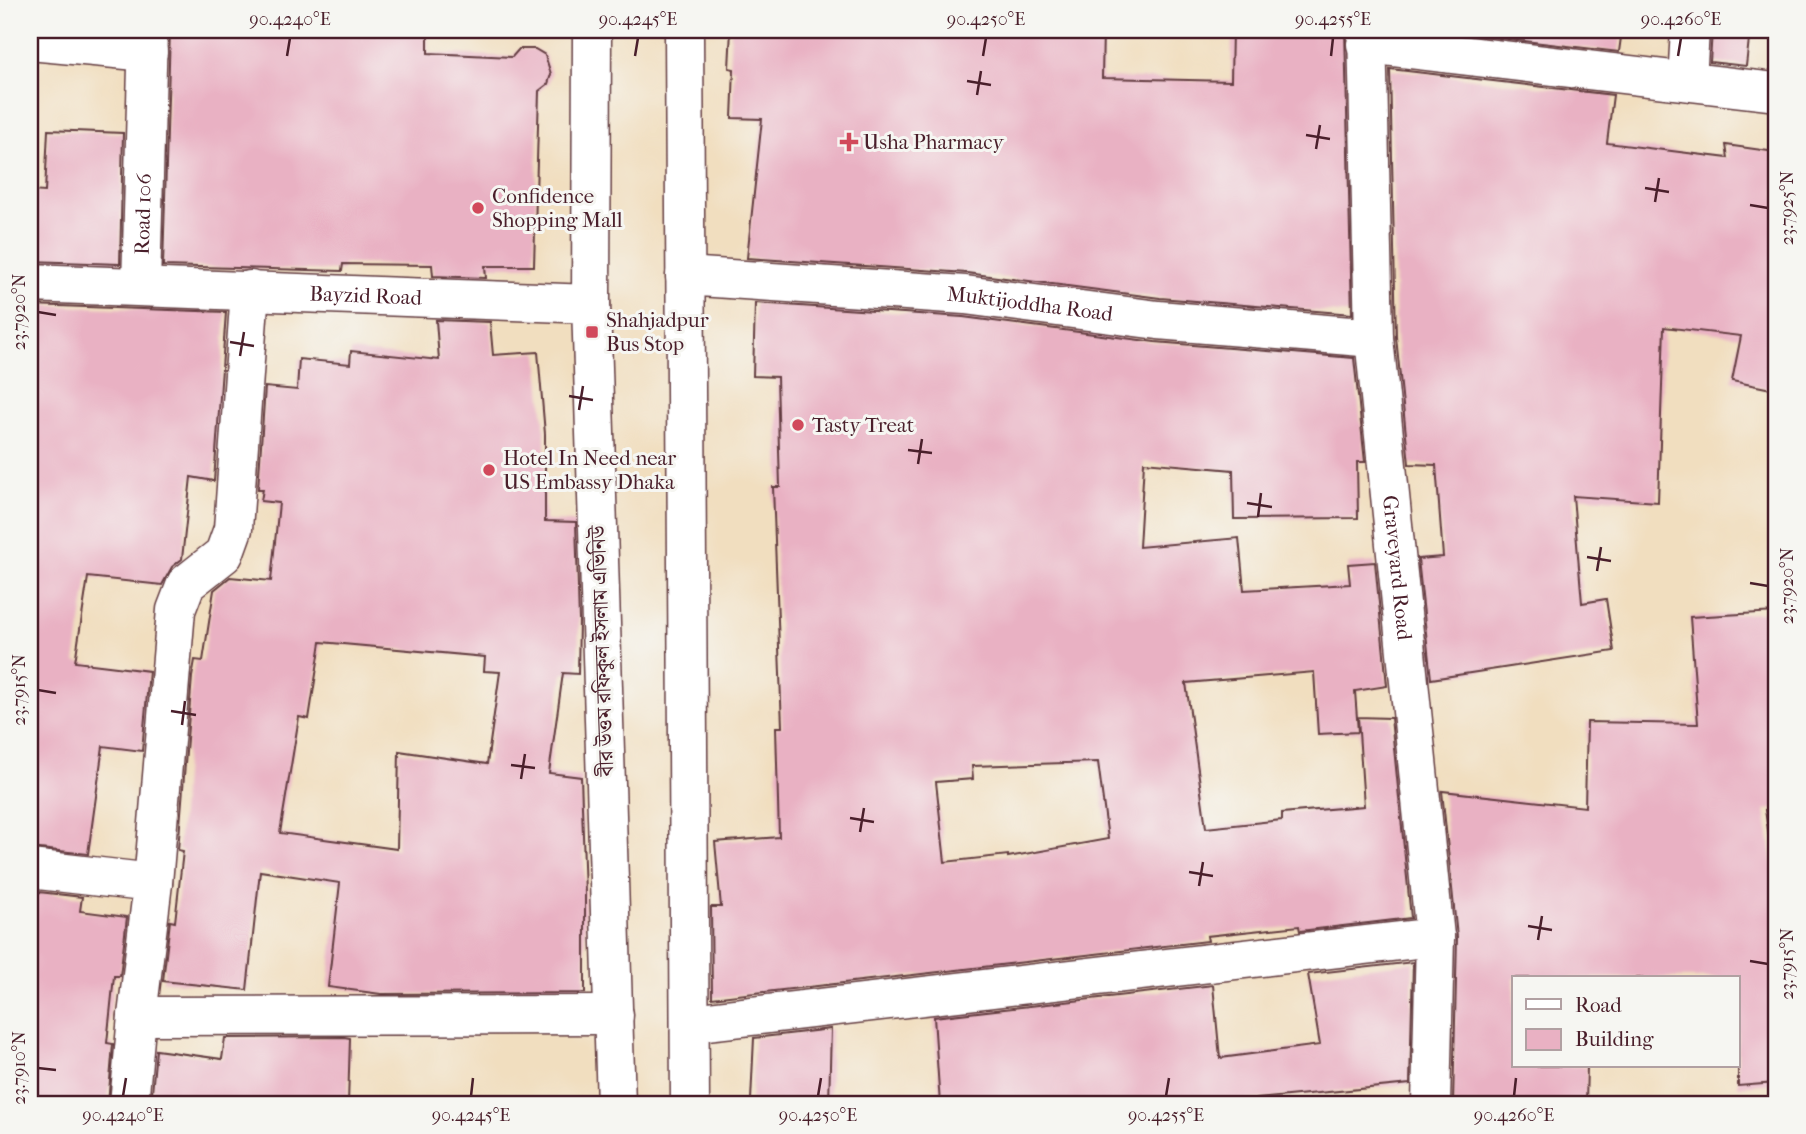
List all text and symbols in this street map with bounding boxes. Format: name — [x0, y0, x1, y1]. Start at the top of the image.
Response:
text: 90.4240°E — [249, 9, 331, 30]
text: 90.4245°E — [599, 9, 677, 30]
text: 90.4250°E — [947, 9, 1025, 30]
text: 90.4255°E — [1295, 9, 1371, 30]
text: 90.4260°E — [1641, 9, 1721, 30]
place label: Usha Pharmacy — [863, 130, 1004, 154]
marker: Usha Pharmacy — [841, 134, 857, 150]
text: 23.7925°N — [1777, 170, 1798, 245]
street label: Road 106 — [130, 172, 156, 255]
place label: Confidence Shopping Mall — [492, 184, 623, 232]
marker: Confidence Shopping Mall — [470, 200, 486, 216]
text: 23.7920°N — [9, 273, 30, 350]
street label: Bayzid Road — [309, 281, 423, 310]
street label: Muktijoddha Road — [946, 282, 1115, 326]
place label: Shahjadpur Bus Stop — [606, 308, 709, 356]
marker: Shahjadpur Bus Stop — [584, 324, 600, 340]
place label: Tasty Treat — [812, 413, 915, 437]
marker: Tasty Treat — [790, 417, 806, 433]
place label: Hotel In Need near US Embassy Dhaka — [503, 446, 676, 494]
marker: Hotel In Need near US Embassy Dhaka — [481, 462, 497, 478]
street label: Graveyard Road — [1378, 494, 1417, 642]
street label: বীর উত্তম রফিকুল ইসলাম এভিনিউ — [585, 524, 620, 778]
text: 23.7920°N — [1777, 547, 1798, 624]
text: 23.7915°N — [9, 654, 30, 726]
text: 23.7915°N — [1777, 928, 1798, 1000]
legend — [1512, 976, 1740, 1068]
text: Road — [1575, 993, 1622, 1017]
text: Building — [1575, 1027, 1654, 1051]
text: 23.7910°N — [9, 1031, 30, 1105]
text: 90.4240°E — [82, 1105, 164, 1126]
text: 90.4245°E — [432, 1105, 510, 1126]
text: 90.4250°E — [779, 1105, 857, 1126]
text: 90.4255°E — [1128, 1105, 1204, 1126]
text: 90.4260°E — [1474, 1105, 1554, 1126]

